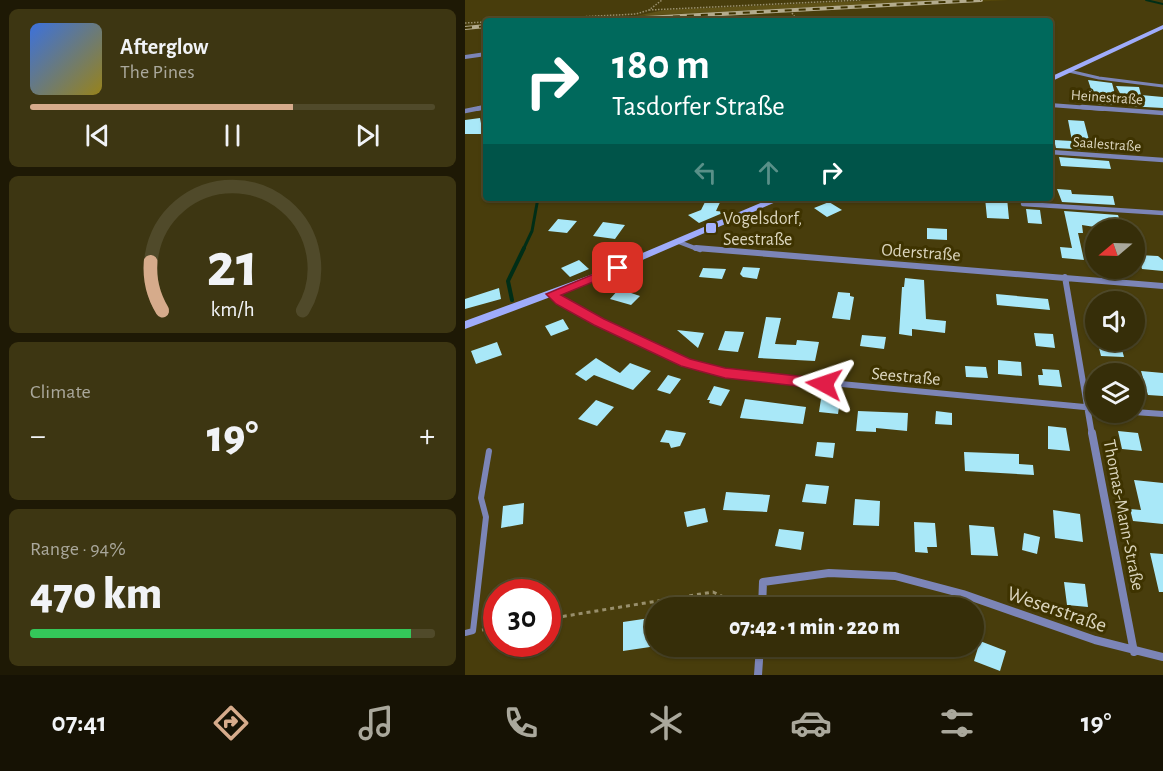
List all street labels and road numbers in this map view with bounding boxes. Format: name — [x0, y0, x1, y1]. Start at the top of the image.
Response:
street label: Heinestraße — [1070, 87, 1144, 108]
street label: Saalestraße — [1072, 135, 1142, 154]
street label: Oderstraße — [881, 241, 961, 265]
street label: Seestraße — [871, 365, 941, 389]
street label: Thomas-Mann-Straße — [1100, 438, 1147, 592]
street label: Weserstraße — [1004, 583, 1109, 636]

